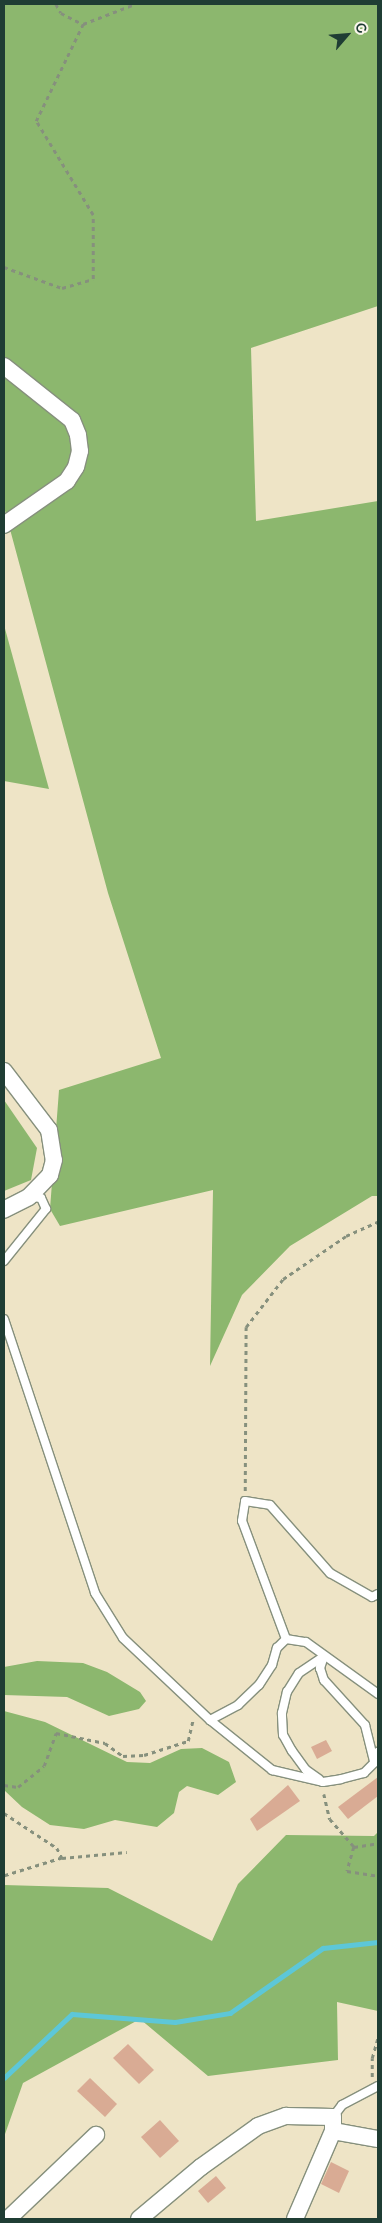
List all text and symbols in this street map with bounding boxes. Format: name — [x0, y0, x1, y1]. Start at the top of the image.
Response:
north arrow — [322, 10, 372, 60]
text: С — [351, 20, 371, 36]

